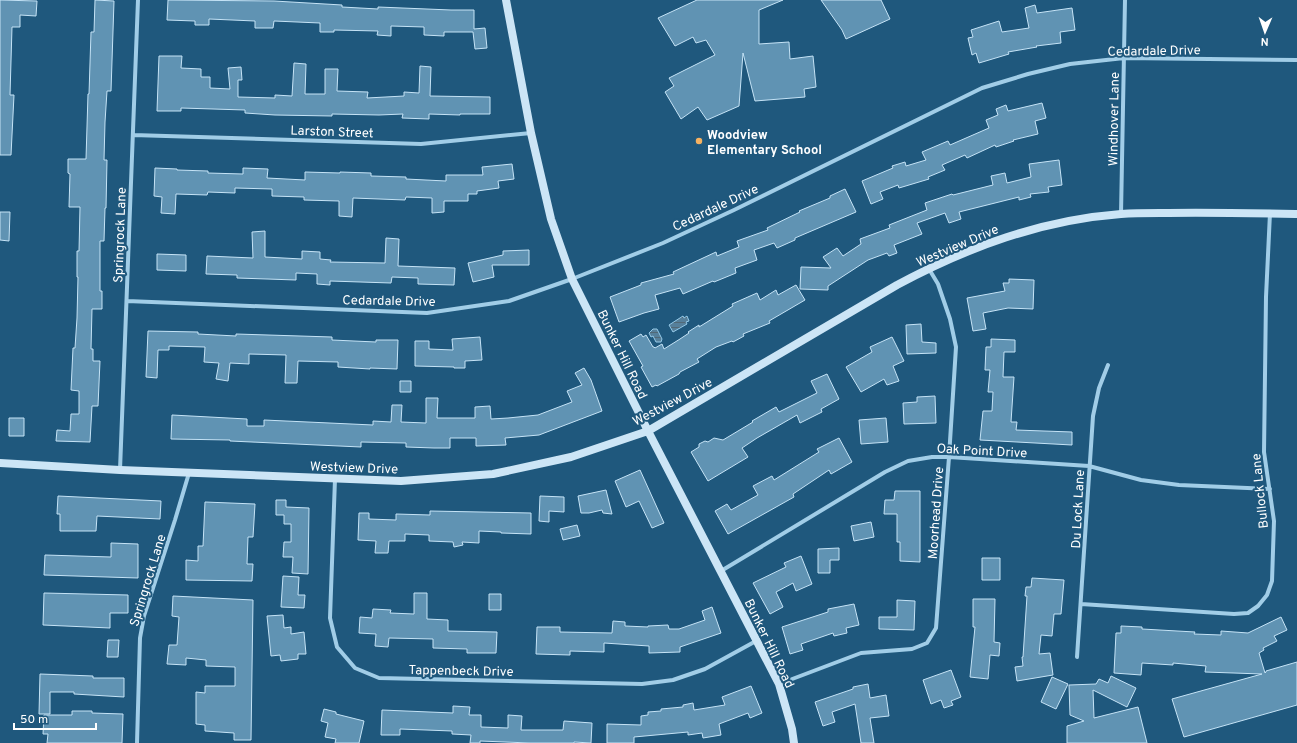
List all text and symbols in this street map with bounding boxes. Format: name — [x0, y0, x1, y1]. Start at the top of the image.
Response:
north arrow — [1245, 12, 1285, 52]
text: N — [1260, 34, 1269, 48]
street label: Cedardale Drive — [1107, 43, 1201, 61]
street label: Windhover Lane — [1106, 72, 1124, 166]
street label: Larston Street — [290, 124, 374, 142]
place label: Woodview Elementary School — [707, 128, 822, 159]
marker: Woodview Elementary School — [694, 136, 704, 146]
street label: Cedardale Drive — [670, 182, 761, 236]
street label: Springrock Lane — [111, 187, 131, 283]
street label: Westview Drive — [914, 222, 1001, 271]
street label: Cedardale Drive — [342, 293, 436, 311]
street label: Bunker Hill Road — [593, 308, 650, 402]
street label: Westview Drive — [630, 375, 716, 431]
street label: Oak Point Drive — [936, 442, 1028, 462]
street label: Bullock Lane — [1249, 452, 1273, 529]
street label: Westview Drive — [310, 459, 398, 479]
street label: Moorhead Drive — [926, 466, 948, 560]
street label: Du Lock Lane — [1069, 469, 1089, 549]
street label: Springrock Lane — [127, 532, 171, 629]
street label: Bunker Hill Road — [740, 597, 797, 691]
street label: Tappenbeck Drive — [408, 663, 514, 681]
scale bar — [14, 705, 96, 731]
text: 50 m — [20, 712, 48, 728]

